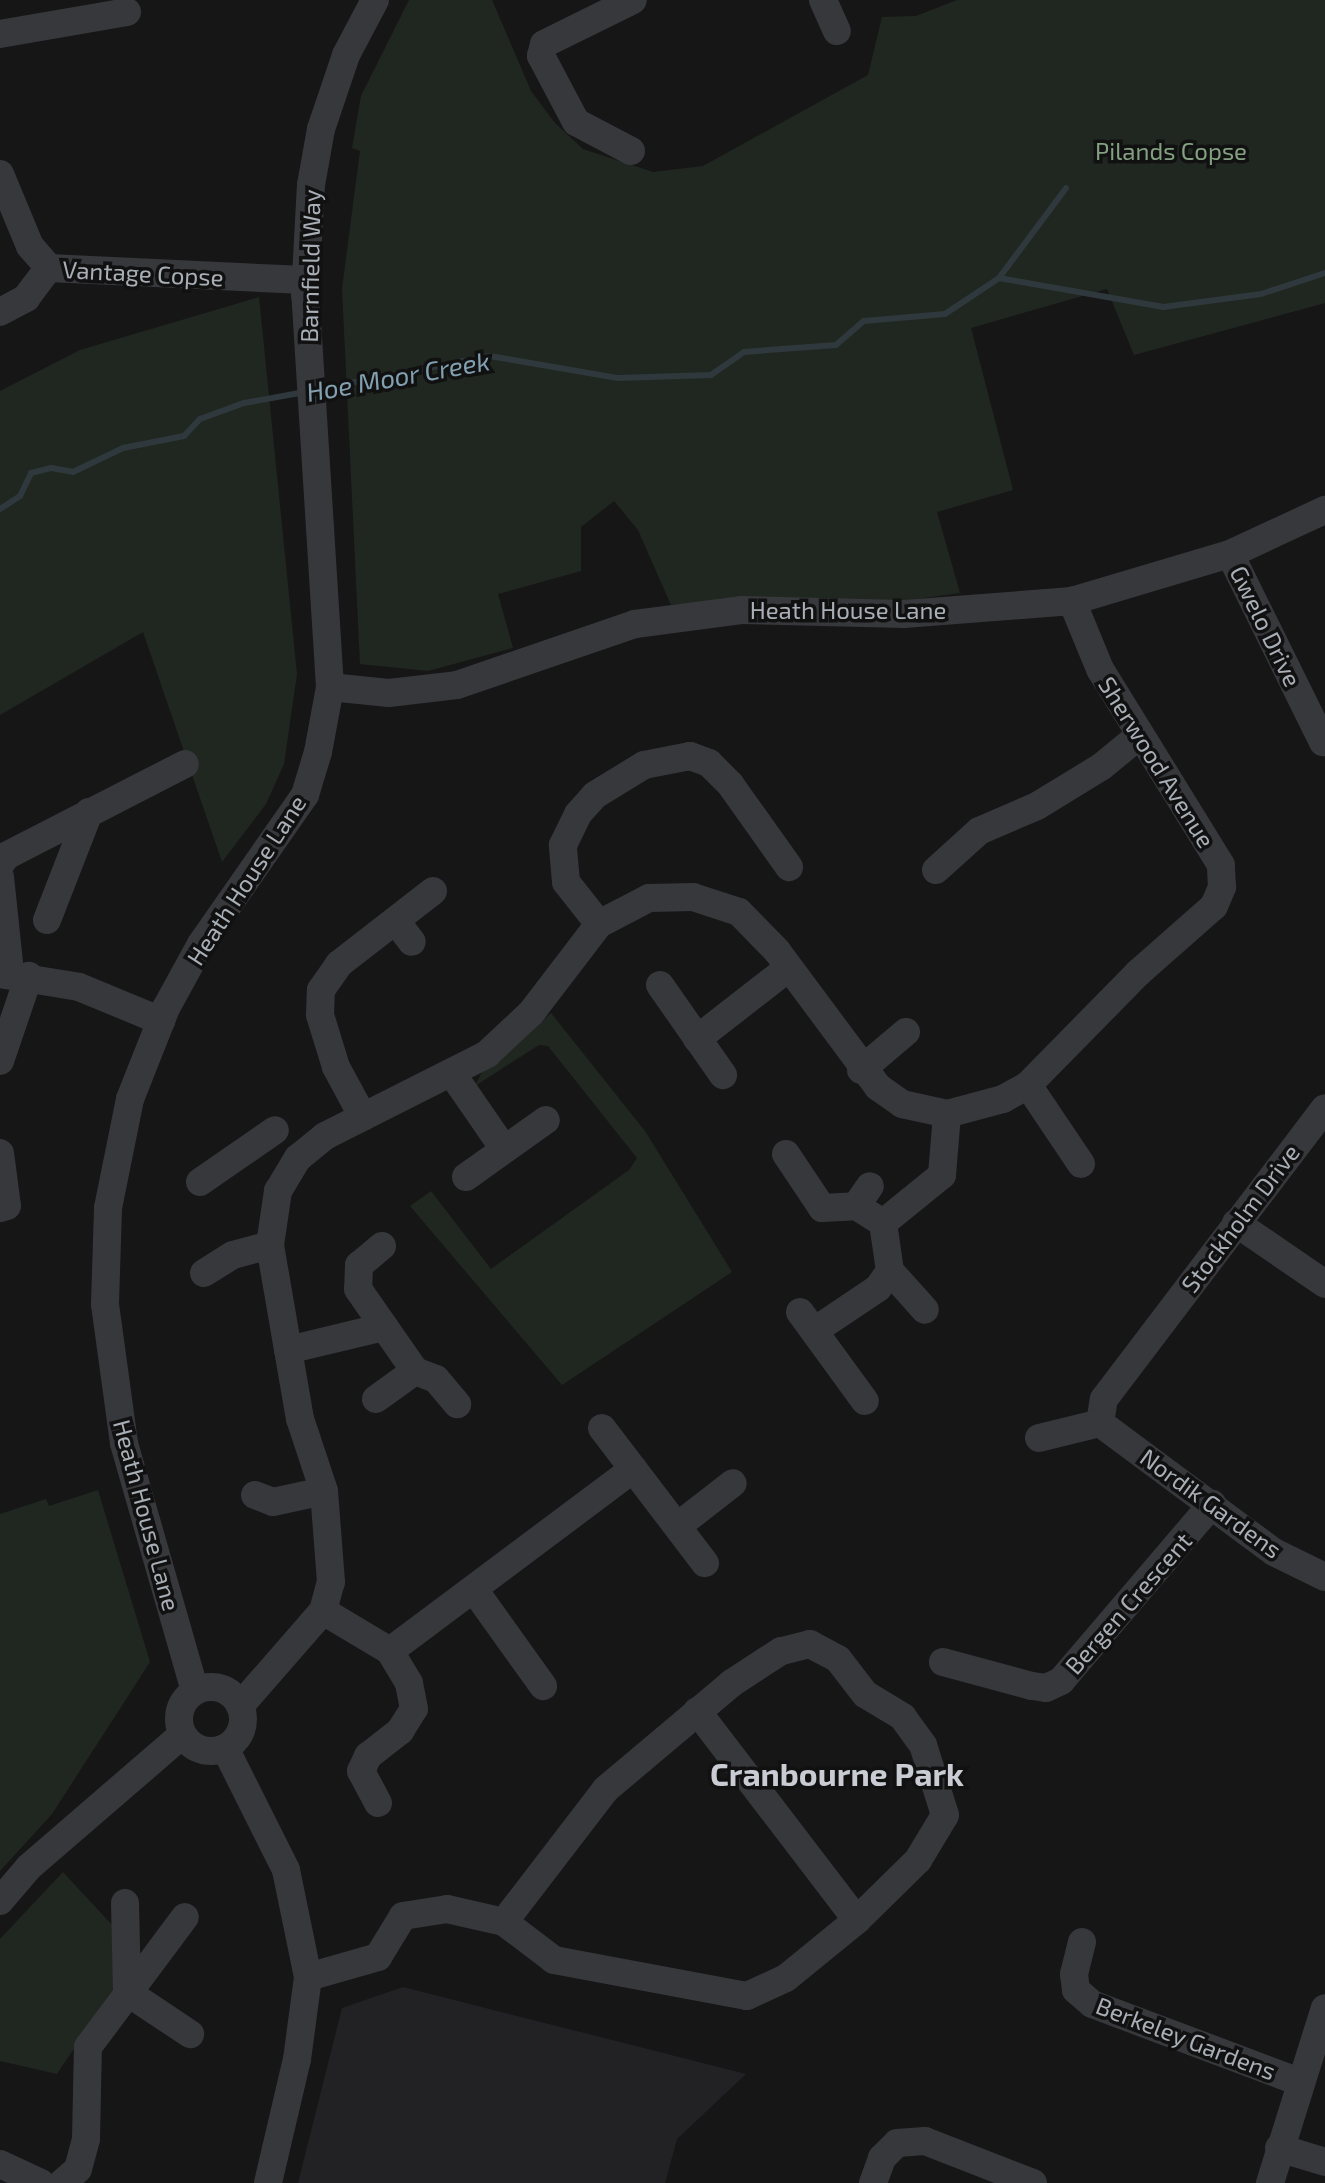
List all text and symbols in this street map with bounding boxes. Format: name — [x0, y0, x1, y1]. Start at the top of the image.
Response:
park label: Pilands Copse — [1095, 137, 1247, 165]
street label: Barnfield Way — [294, 189, 326, 343]
street label: Vantage Copse — [62, 254, 224, 292]
water label: Hoe Moor Creek — [304, 344, 492, 408]
street label: Gwelo Drive — [1224, 561, 1308, 691]
street label: Heath House Lane — [750, 596, 946, 624]
street label: Sherwood Avenue — [1093, 671, 1221, 853]
street label: Heath House Lane — [180, 790, 312, 970]
street label: Stockholm Drive — [1175, 1138, 1305, 1298]
street label: Heath House Lane — [108, 1416, 186, 1614]
street label: Nordik Gardens — [1135, 1442, 1287, 1564]
street label: Bergen Crescent — [1059, 1526, 1197, 1680]
district label: Cranbourne Park — [710, 1754, 964, 1792]
street label: Berkeley Gardens — [1092, 1990, 1280, 2086]

